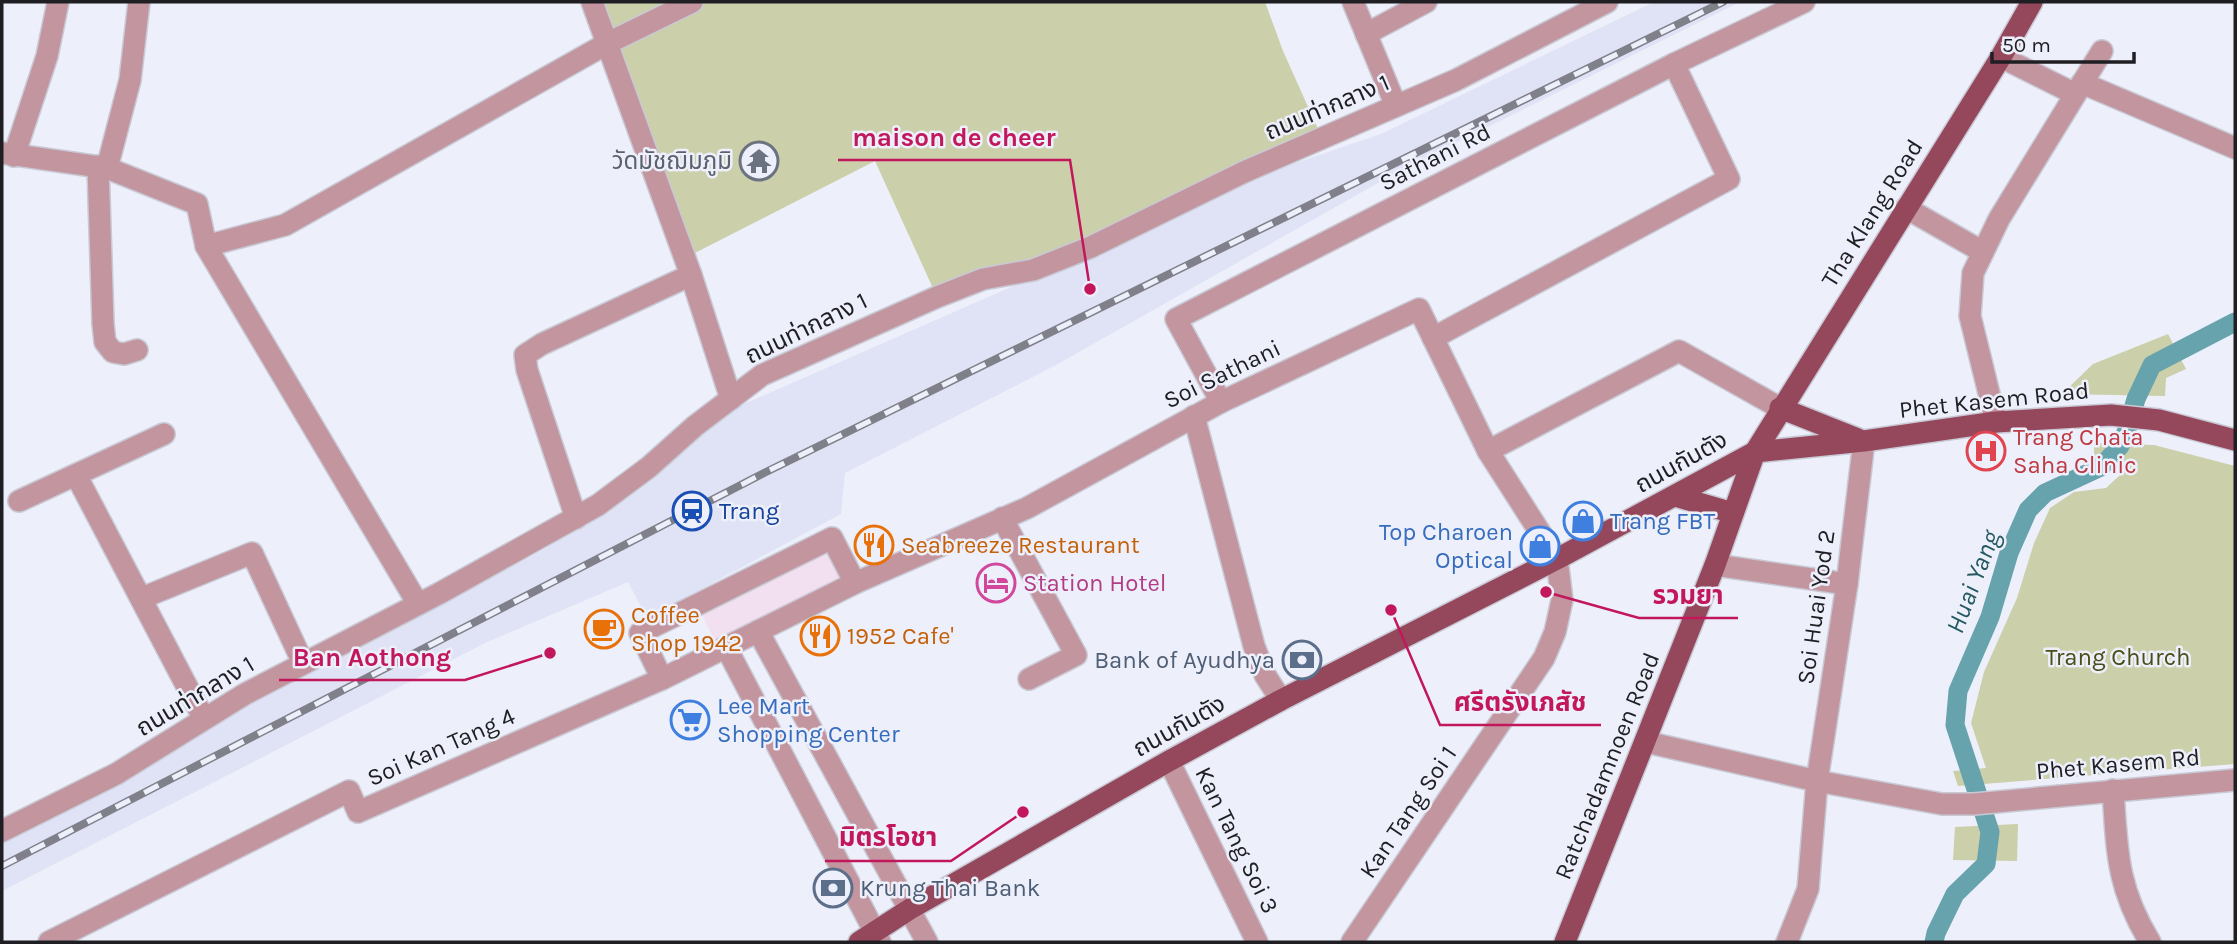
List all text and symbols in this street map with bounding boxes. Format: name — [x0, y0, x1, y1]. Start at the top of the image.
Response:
scale bar — [1992, 21, 2134, 65]
text: 50 m — [2002, 33, 2051, 57]
street label: ถนนท่ากลาง 1 — [1260, 68, 1394, 146]
callout: maison de cheer — [838, 113, 1070, 160]
street label: Sathani Rd — [1375, 117, 1495, 197]
text: maison de cheer — [852, 122, 1057, 153]
street label: Tha Klang Road — [1815, 134, 1929, 292]
temple icon: วัดมัชฌิมภูมิ — [738, 140, 780, 182]
place label: วัดมัชฌิมภูมิ — [612, 147, 732, 176]
street label: ถนนท่ากลาง 1 — [740, 286, 872, 370]
street label: Soi Sathani — [1159, 334, 1285, 414]
street label: Phet Kasem Road — [1898, 376, 2090, 424]
place label: Trang Chata Saha Clinic — [2013, 423, 2144, 479]
street label: ถนนกันตัง — [1630, 425, 1732, 499]
hospital icon: Trang Chata Saha Clinic — [1965, 430, 2007, 472]
station icon: Trang — [671, 490, 713, 532]
place label: Trang — [719, 497, 780, 525]
shop icon: Trang FBT — [1562, 500, 1604, 542]
place label: Trang FBT — [1610, 507, 1715, 535]
place label: Top Charoen Optical — [1379, 518, 1513, 574]
restaurant icon: Seabreeze Restaurant — [853, 524, 895, 566]
shop icon: Top Charoen Optical — [1519, 525, 1561, 567]
water label: Huai Yang — [1939, 525, 2007, 638]
street label: Soi Huai Yod 2 — [1791, 528, 1841, 686]
place label: Seabreeze Restaurant — [901, 531, 1140, 559]
hotel icon: Station Hotel — [975, 562, 1017, 604]
place label: Station Hotel — [1023, 569, 1166, 597]
callout: รวมยา — [1639, 571, 1738, 618]
text: รวมยา — [1652, 580, 1724, 611]
place label: Coffee Shop 1942 — [631, 601, 742, 657]
cafe icon: Coffee Shop 1942 — [583, 608, 625, 650]
restaurant icon: 1952 Cafe' — [799, 615, 841, 657]
place label: 1952 Cafe' — [847, 622, 954, 650]
callout: Ban Aothong — [279, 633, 465, 680]
bank icon: Bank of Ayudhya — [1281, 639, 1323, 681]
text: Ban Aothong — [293, 642, 451, 673]
park label: Trang Church — [2045, 643, 2191, 671]
place label: Bank of Ayudhya — [1094, 646, 1275, 674]
street label: Ratchadamnoen Road — [1549, 648, 1665, 884]
street label: ถนนท่ากลาง 1 — [131, 650, 259, 742]
callout: ศรีตรังเภสัช — [1440, 678, 1601, 725]
text: ศรีตรังเภสัช — [1454, 687, 1586, 718]
street label: ถนนกันตัง — [1128, 689, 1230, 763]
place label: Lee Mart Shopping Center — [717, 692, 900, 748]
supermarket icon: Lee Mart Shopping Center — [669, 699, 711, 741]
street label: Soi Kan Tang 4 — [363, 702, 519, 792]
street label: Kan Tang Soi 1 — [1354, 741, 1462, 883]
street label: Phet Kasem Rd — [2035, 743, 2201, 785]
street label: Kan Tang Soi 3 — [1189, 762, 1285, 918]
callout: มิตรโอชา — [825, 814, 951, 861]
text: มิตรโอชา — [839, 822, 937, 853]
bank icon: Krung Thai Bank — [812, 867, 854, 909]
place label: Krung Thai Bank — [860, 874, 1040, 902]

